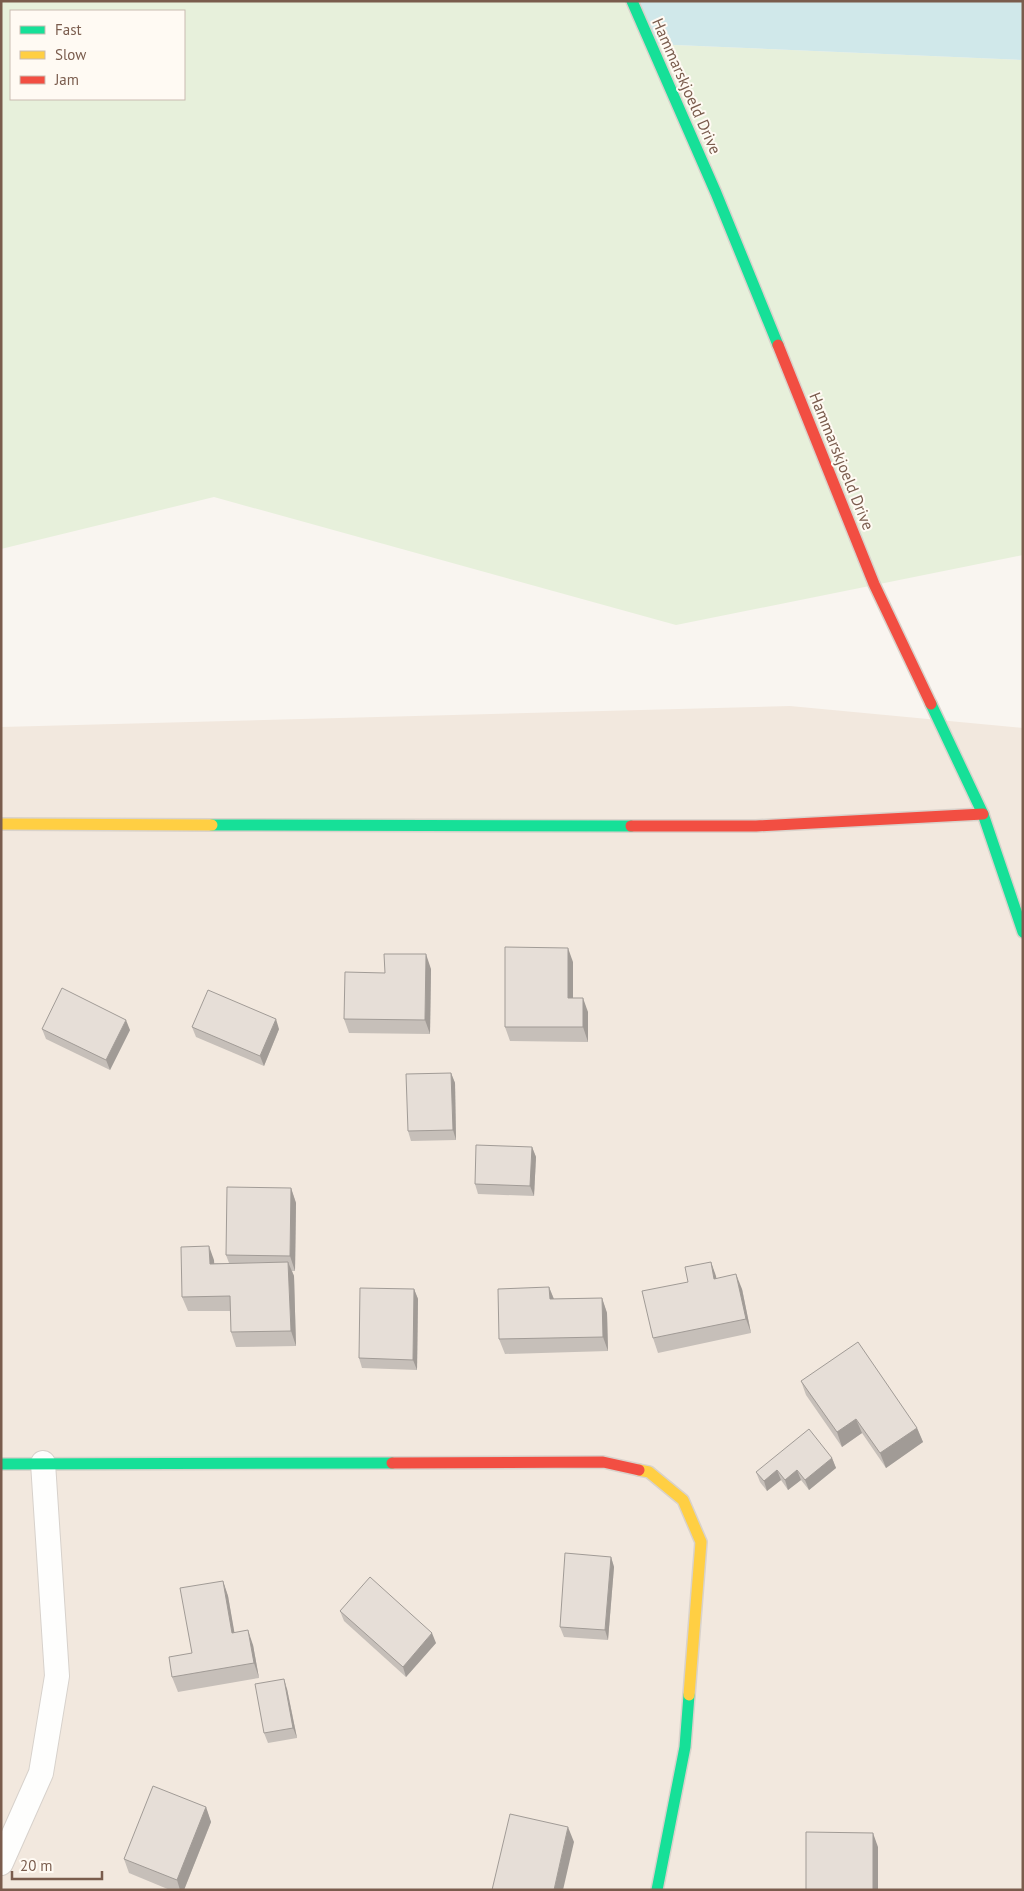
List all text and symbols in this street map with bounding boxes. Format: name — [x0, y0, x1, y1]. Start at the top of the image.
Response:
legend — [10, 10, 185, 100]
street label: Hammarskjoeld Drive — [648, 15, 726, 157]
text: Fast — [55, 20, 82, 39]
text: Slow — [55, 45, 86, 64]
text: Jam — [54, 70, 79, 89]
street label: Hammarskjoeld Drive — [805, 389, 879, 533]
scale bar — [12, 1848, 102, 1880]
text: 20 m — [20, 1856, 53, 1875]

